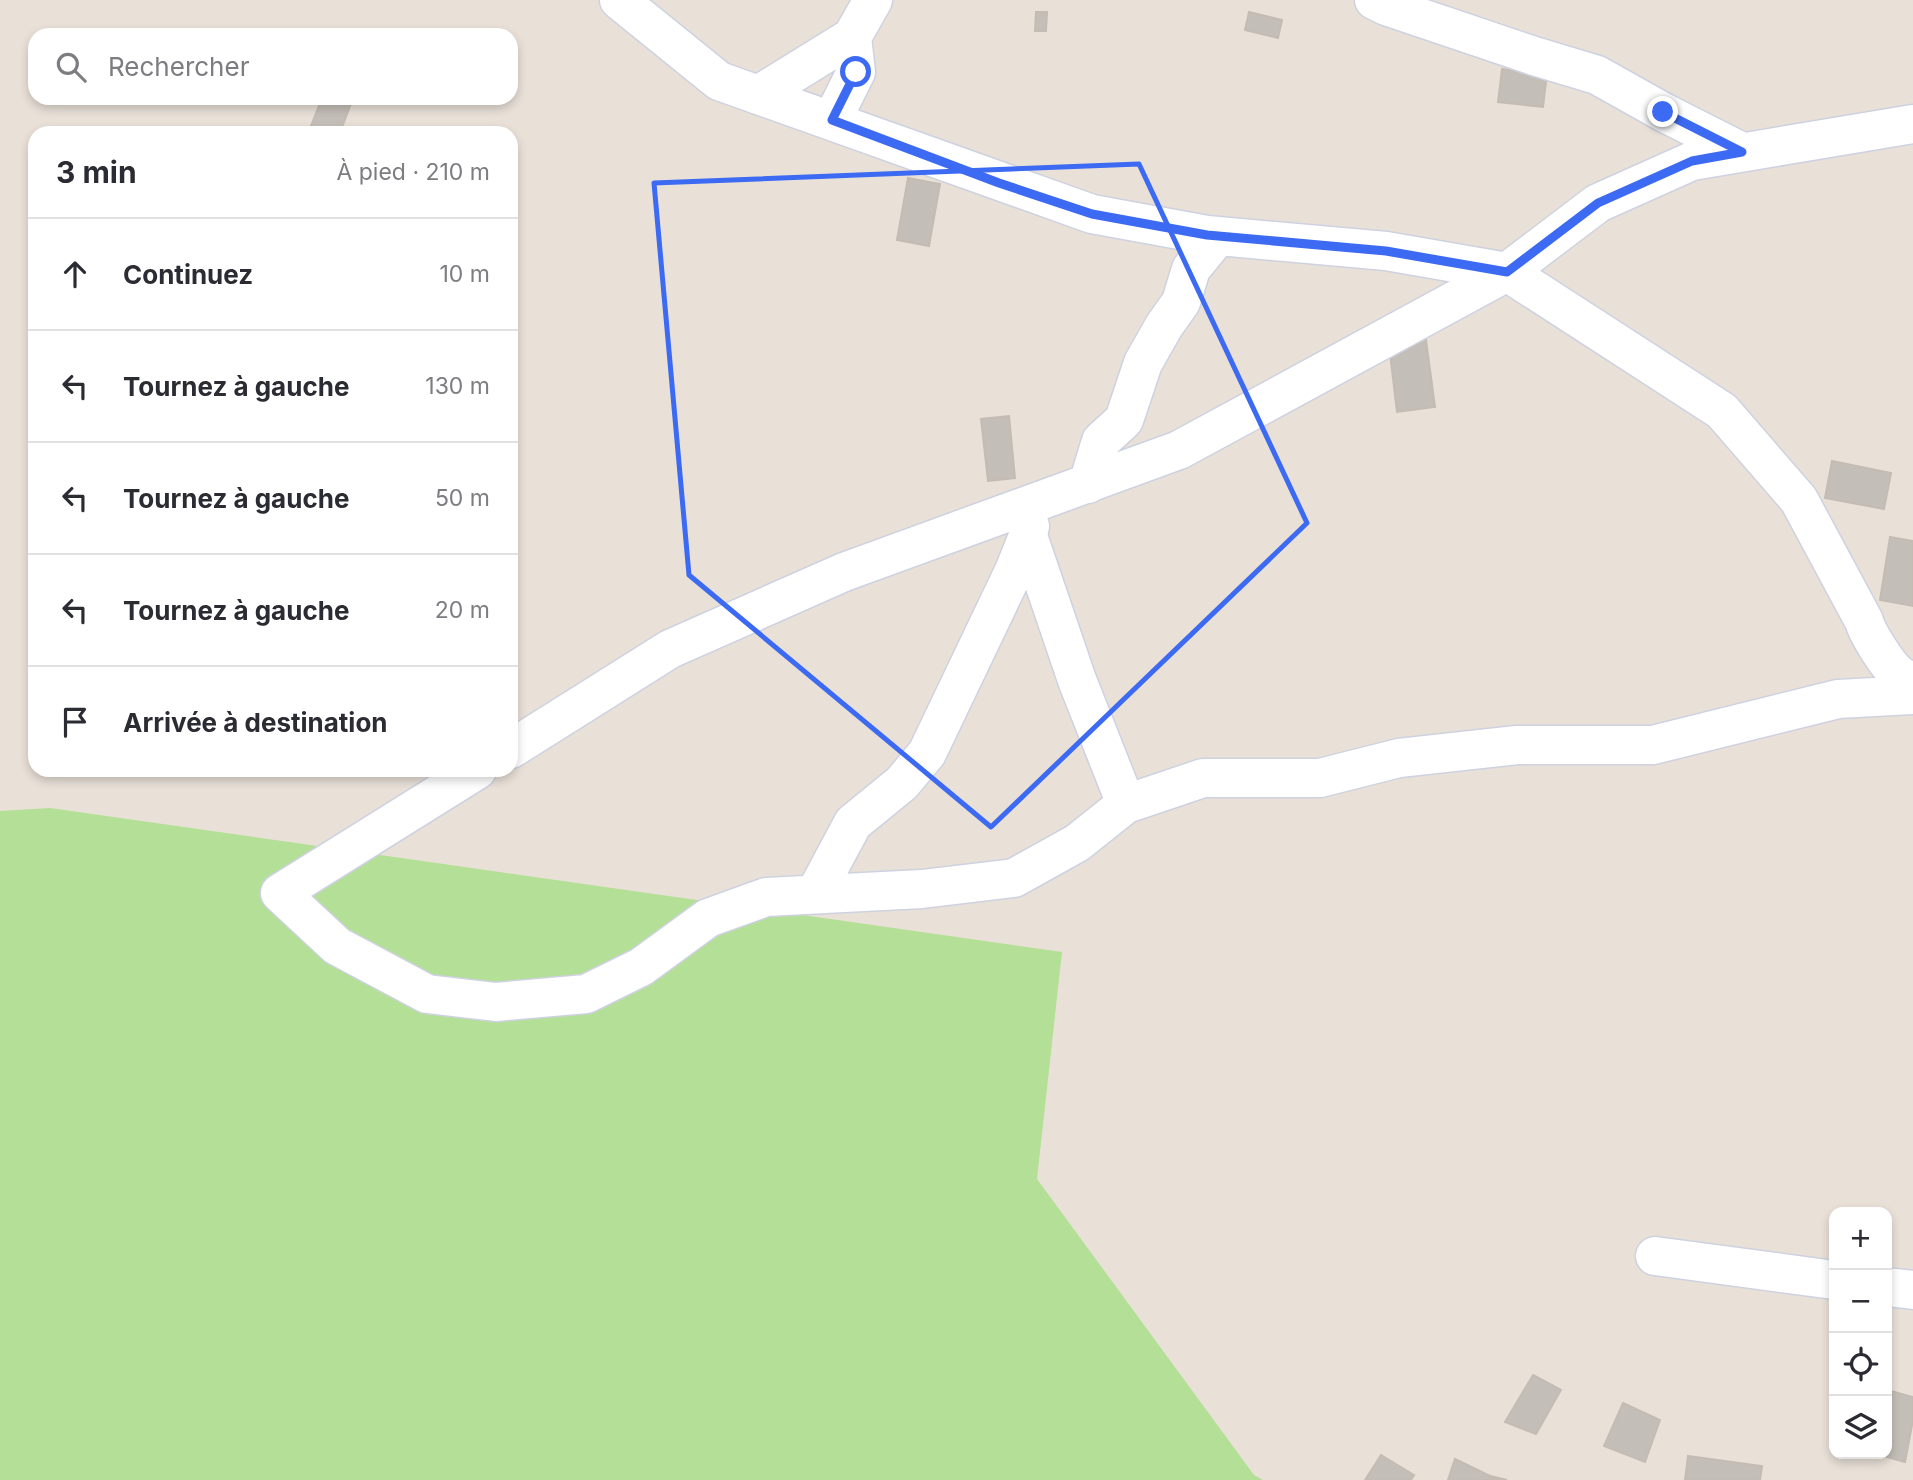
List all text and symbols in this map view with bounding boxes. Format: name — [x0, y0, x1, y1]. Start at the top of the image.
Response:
search box — [28, 28, 518, 105]
icon: search — [52, 48, 90, 86]
text: Rechercher — [108, 51, 249, 82]
route start — [840, 56, 871, 87]
route end — [1647, 96, 1678, 127]
text: 3 min — [56, 154, 137, 190]
text: À pied · 210 m — [336, 158, 490, 186]
icon: ahead — [56, 255, 94, 293]
text: Continuez — [123, 259, 253, 290]
text: 10 m — [440, 260, 490, 288]
icon: left — [56, 367, 94, 405]
text: Tournez à gauche — [123, 371, 349, 402]
text: 130 m — [425, 372, 490, 400]
icon: left — [56, 479, 94, 517]
text: Tournez à gauche — [123, 483, 349, 514]
text: 50 m — [435, 484, 490, 512]
icon: left — [56, 591, 94, 629]
text: Tournez à gauche — [123, 595, 349, 626]
text: 20 m — [435, 596, 490, 624]
icon: arrive — [56, 703, 94, 741]
text: Arrivée à destination — [123, 707, 388, 738]
map controls — [1829, 1207, 1892, 1459]
button: + — [1829, 1207, 1892, 1270]
button: − — [1829, 1270, 1892, 1333]
button: locate — [1829, 1333, 1892, 1396]
button: layers — [1829, 1396, 1892, 1459]

